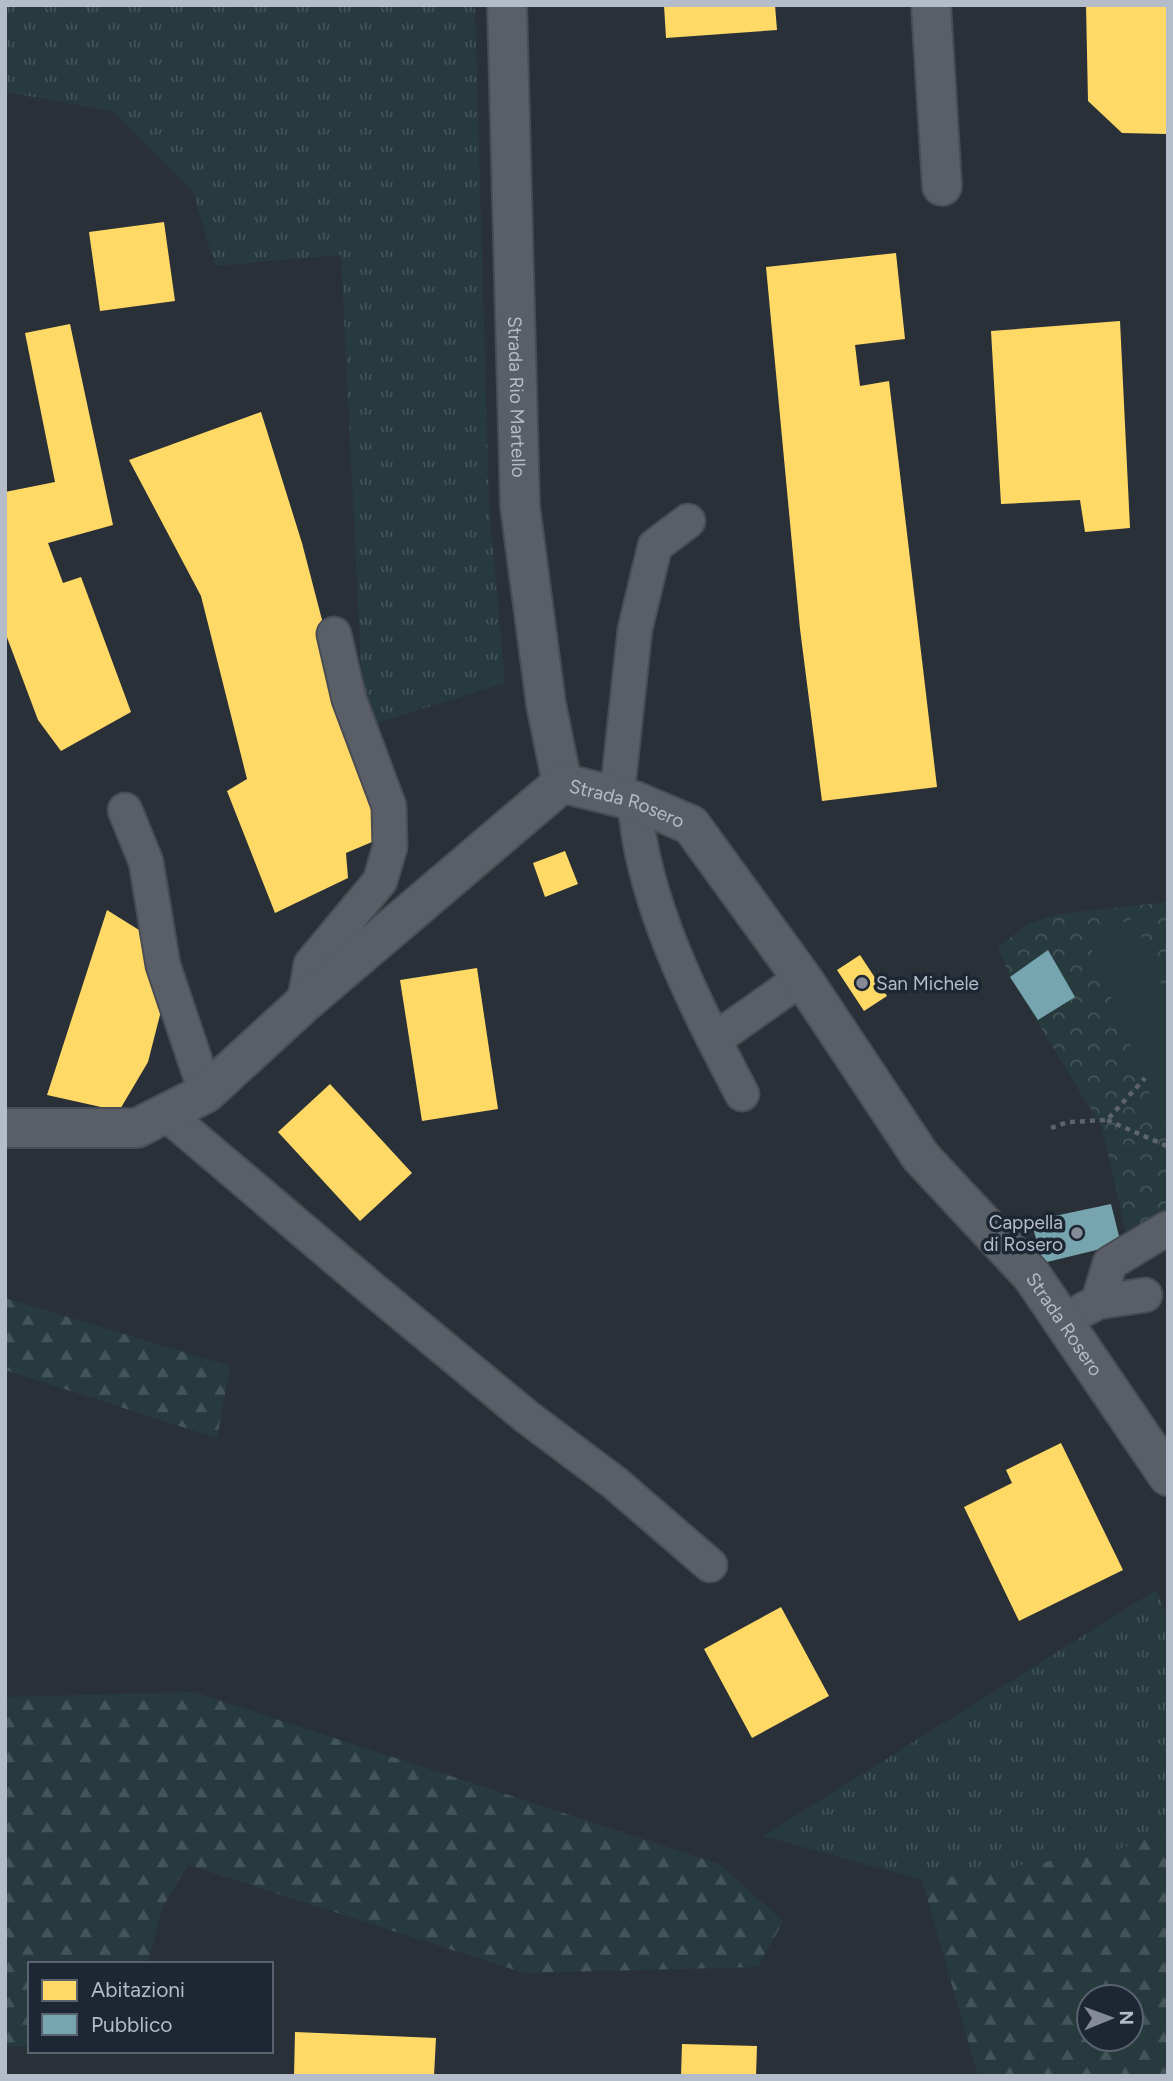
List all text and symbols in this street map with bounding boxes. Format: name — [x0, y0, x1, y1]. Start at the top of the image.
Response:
street label: Strada Rio Martello — [504, 316, 531, 478]
street label: Strada Rosero — [567, 774, 688, 832]
place label: San Michele — [876, 972, 979, 995]
marker: San Michele — [854, 975, 870, 991]
place label: Cappella di Rosero — [983, 1211, 1063, 1256]
marker: Cappella di Rosero — [1069, 1225, 1085, 1241]
street label: Strada Rosero — [1021, 1268, 1108, 1380]
legend — [28, 1962, 273, 2053]
text: Abitazioni — [91, 1977, 185, 2002]
north arrow — [1075, 1983, 1145, 2053]
text: N — [1115, 2010, 1138, 2025]
text: Pubblico — [91, 2012, 172, 2037]

